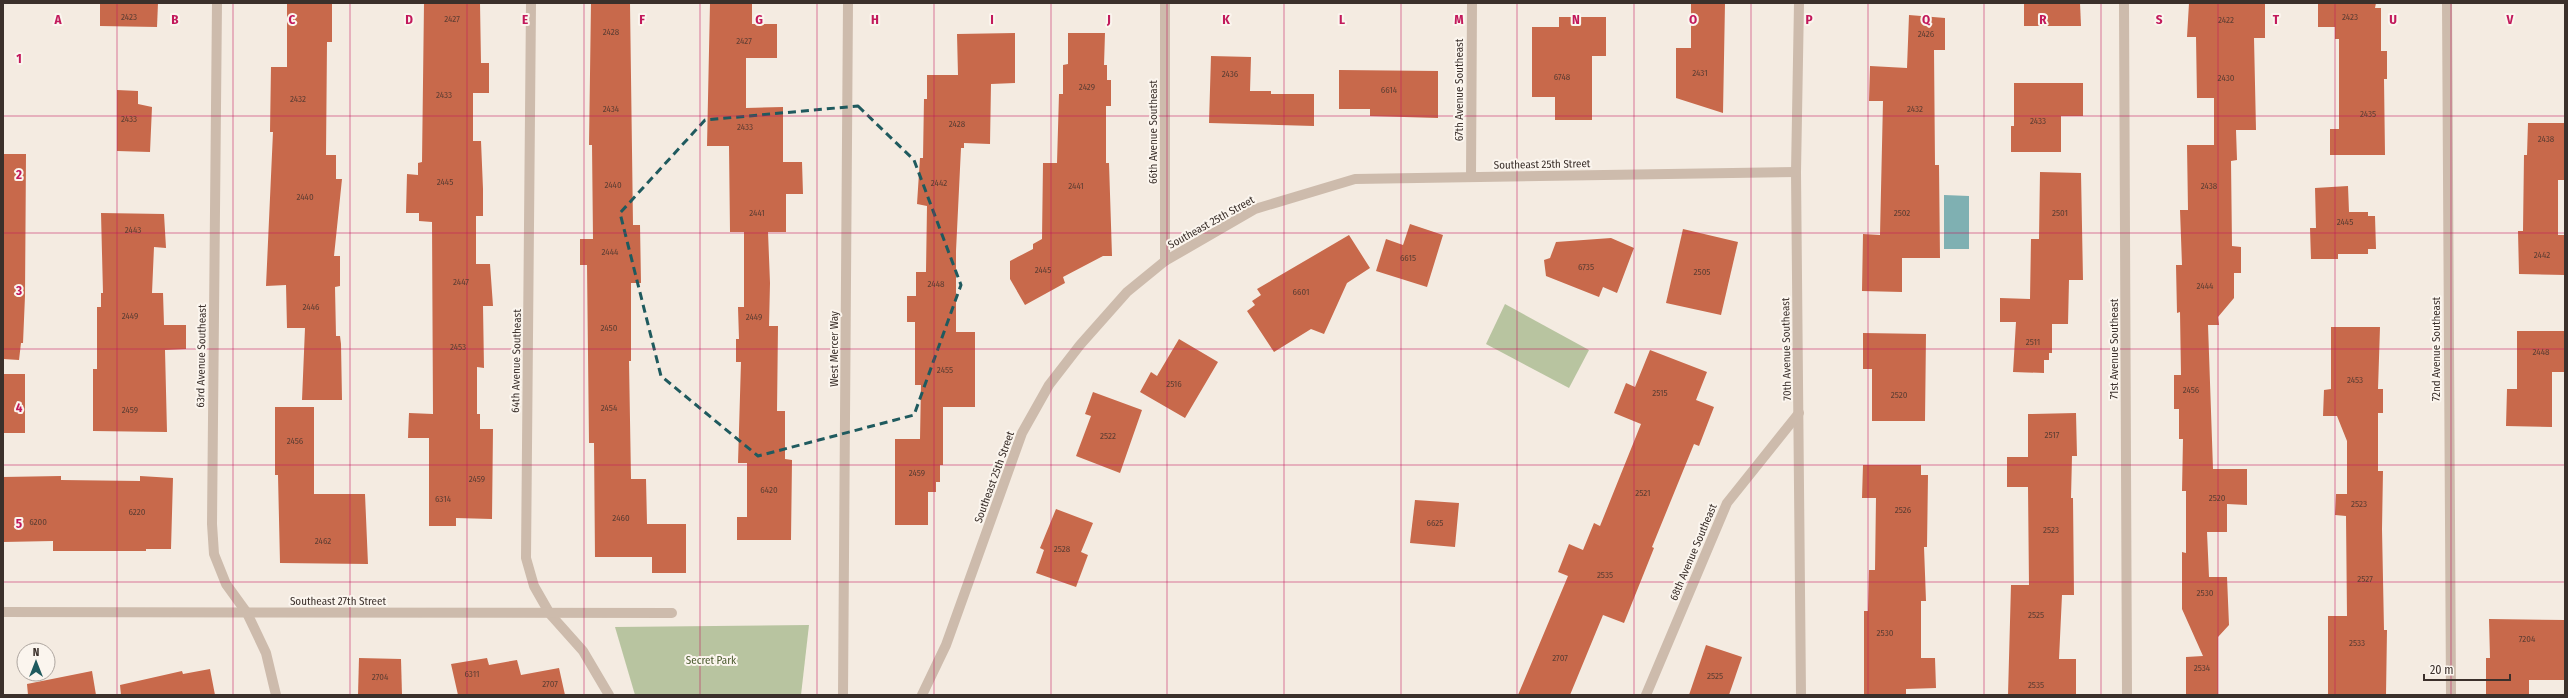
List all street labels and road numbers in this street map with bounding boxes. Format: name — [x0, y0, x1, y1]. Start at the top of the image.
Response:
street label: 67th Avenue Southeast — [1453, 38, 1466, 141]
street label: 66th Avenue Southeast — [1147, 80, 1160, 184]
street label: Southeast 25th Street — [1494, 157, 1591, 172]
street label: Southeast 25th Street — [1166, 193, 1257, 252]
street label: 72nd Avenue Southeast — [2430, 296, 2443, 401]
street label: 70th Avenue Southeast — [1779, 297, 1794, 401]
street label: 71st Avenue Southeast — [2108, 298, 2121, 399]
street label: 63rd Avenue Southeast — [194, 304, 209, 408]
street label: 64th Avenue Southeast — [509, 309, 524, 413]
street label: West Mercer Way — [828, 311, 841, 387]
street label: Southeast 25th Street — [972, 429, 1017, 525]
street label: 68th Avenue Southeast — [1667, 501, 1720, 603]
street label: Southeast 27th Street — [290, 595, 386, 608]

